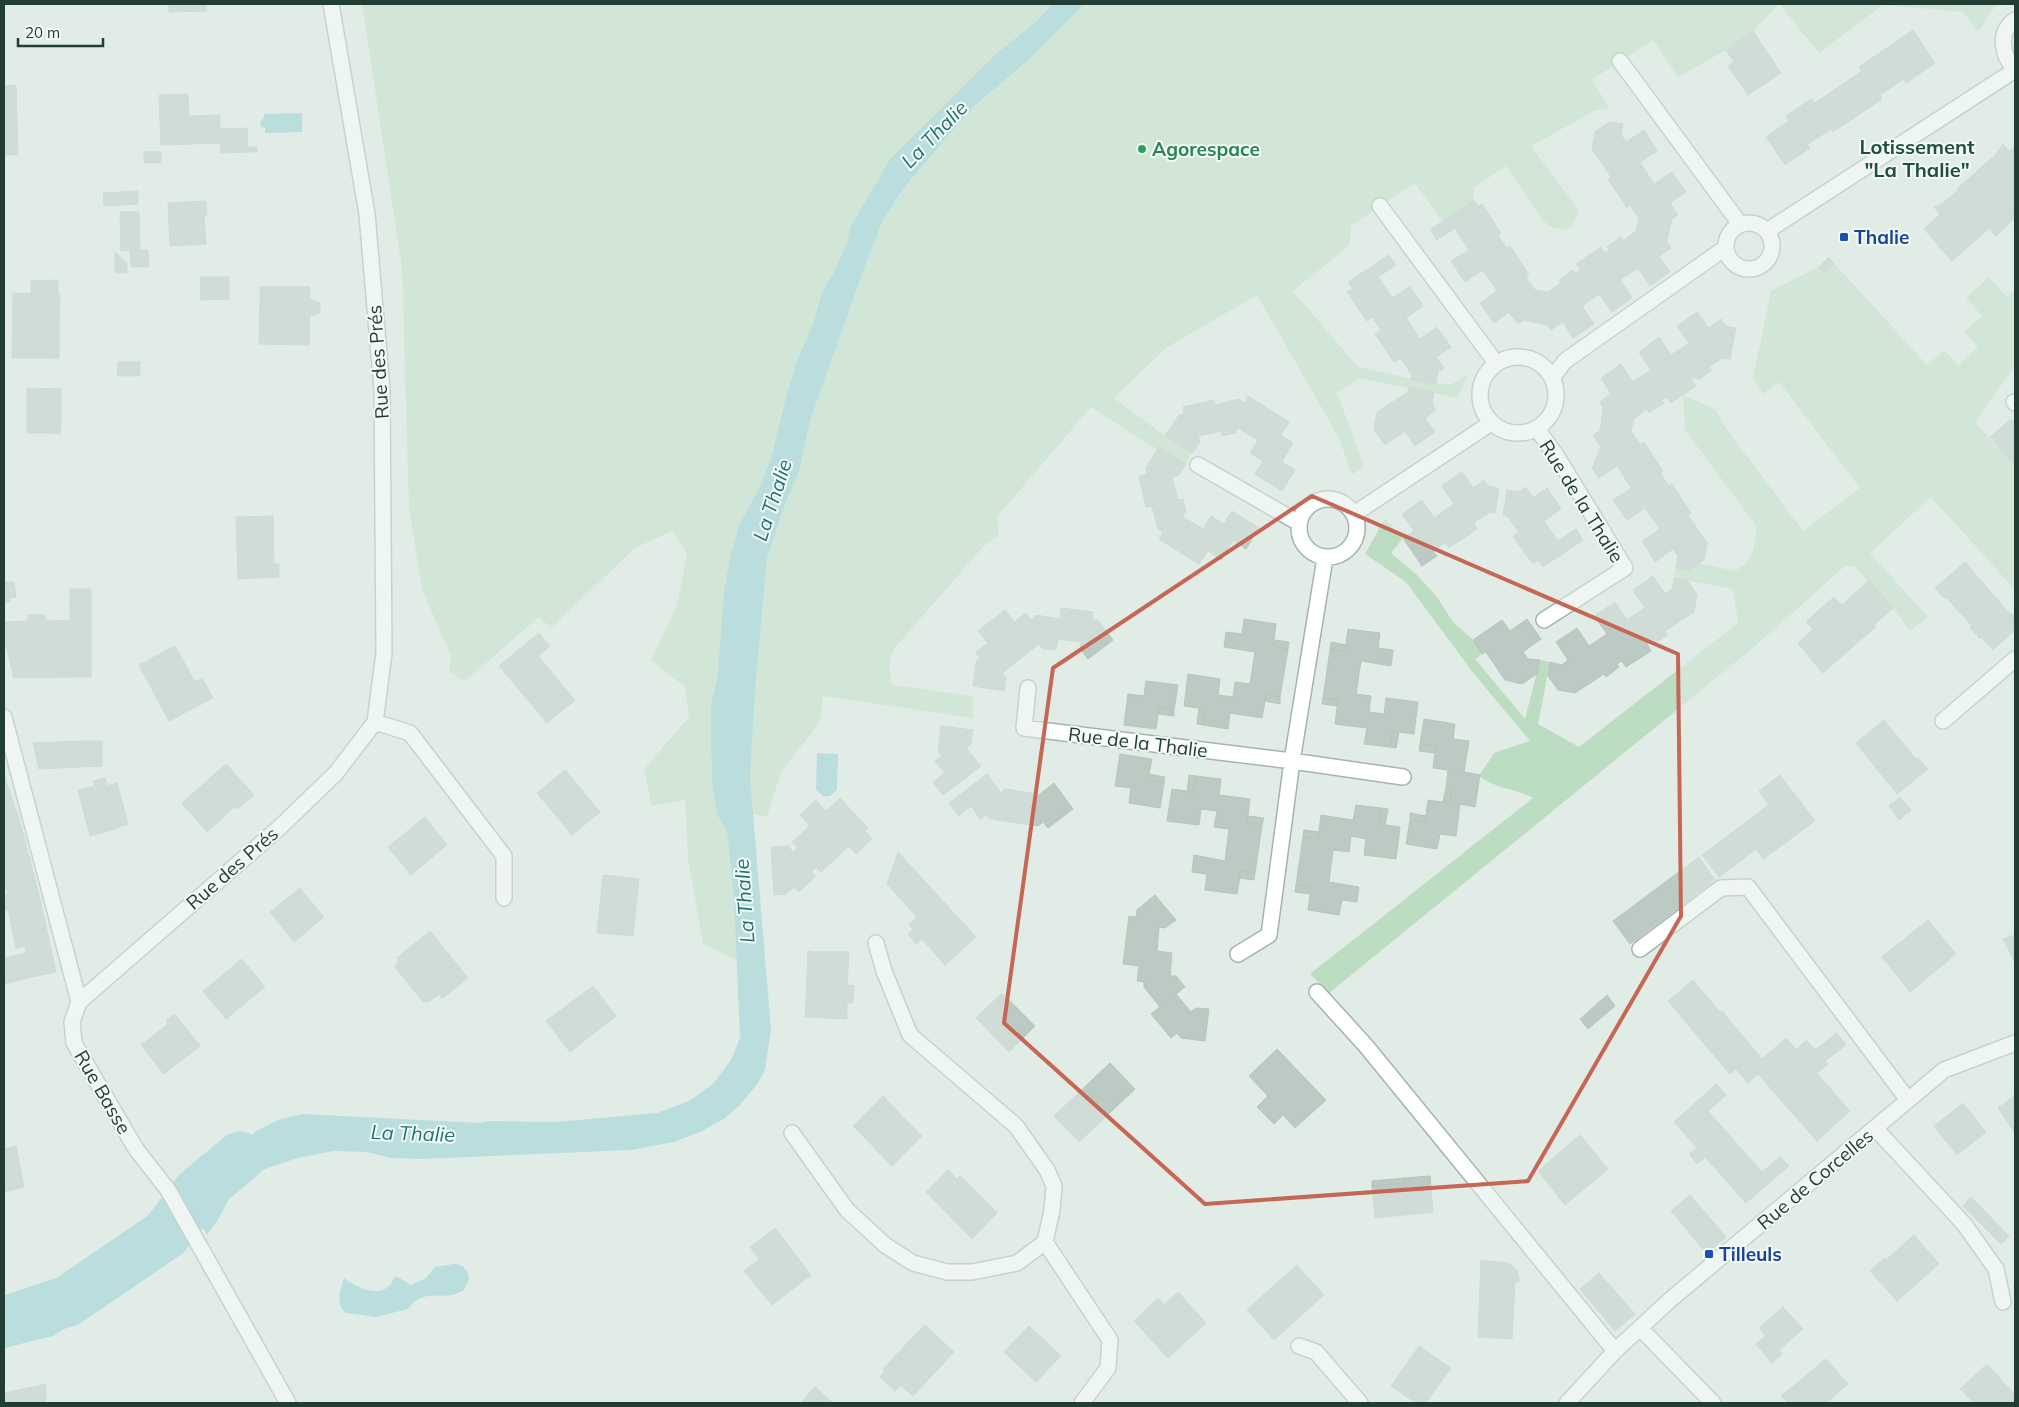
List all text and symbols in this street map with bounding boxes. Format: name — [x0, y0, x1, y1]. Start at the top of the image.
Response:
scale bar — [18, 15, 102, 47]
text: 20 m — [25, 23, 60, 42]
water label: La Thalie — [896, 95, 972, 173]
district label: Lotissement "La Thalie" — [1859, 134, 1975, 182]
place label: Agorespace — [1152, 137, 1260, 161]
marker: Agorespace — [1136, 143, 1148, 155]
place label: Thalie — [1854, 225, 1909, 249]
marker: Thalie — [1838, 231, 1850, 243]
street label: Rue des Prés — [362, 304, 394, 420]
street label: Rue de la Thalie — [1535, 435, 1629, 567]
water label: La Thalie — [747, 456, 797, 544]
street label: Rue de la Thalie — [1067, 722, 1209, 762]
street label: Rue des Prés — [181, 821, 283, 915]
water label: La Thalie — [729, 858, 759, 944]
street label: Rue Basse — [69, 1046, 137, 1138]
water label: La Thalie — [370, 1119, 456, 1147]
street label: Rue de Corcelles — [1752, 1123, 1878, 1235]
place label: Tilleuls — [1719, 1242, 1782, 1266]
marker: Tilleuls — [1703, 1248, 1715, 1260]

